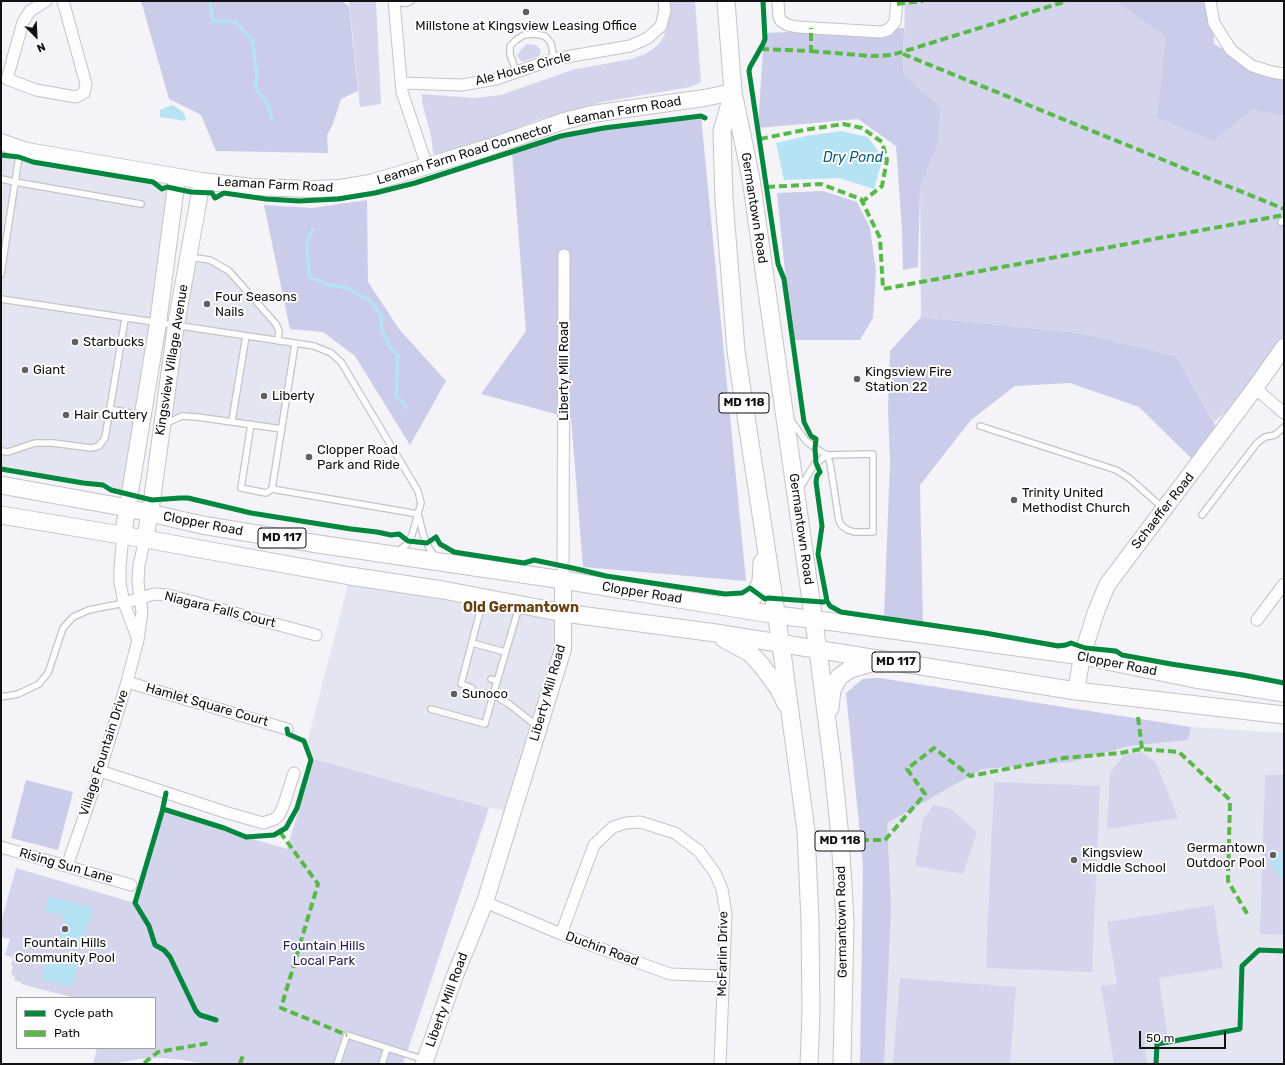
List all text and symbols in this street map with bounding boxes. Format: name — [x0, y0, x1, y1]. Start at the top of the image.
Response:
marker: Millstone at Kingsview Leasing Office — [521, 7, 531, 17]
north arrow — [16, 16, 56, 56]
place label: Millstone at Kingsview Leasing Office — [415, 18, 637, 34]
text: N — [35, 40, 47, 55]
street label: Ale House Circle — [474, 49, 572, 89]
street label: Leaman Farm Road — [565, 93, 683, 129]
street label: Leaman Farm Road Connector — [375, 120, 555, 188]
water label: Dry Pond — [823, 150, 883, 166]
street label: Germantown Road — [738, 151, 770, 265]
street label: Leaman Farm Road — [217, 174, 333, 196]
street label: Kingsview Village Avenue — [152, 283, 192, 437]
place label: Four Seasons Nails — [215, 289, 297, 320]
marker: Four Seasons Nails — [202, 299, 212, 309]
street label: Liberty Mill Road — [556, 321, 572, 421]
place label: Starbucks — [83, 334, 144, 350]
marker: Starbucks — [70, 337, 80, 347]
place label: Giant — [33, 362, 65, 378]
place label: Kingsview Fire Station 22 — [865, 364, 952, 395]
marker: Giant — [20, 365, 30, 375]
marker: Kingsview Fire Station 22 — [852, 374, 862, 384]
place label: Liberty — [272, 388, 315, 404]
marker: Liberty — [259, 391, 269, 401]
road number: MD 118 — [719, 393, 769, 413]
place label: Hair Cuttery — [74, 407, 148, 423]
marker: Hair Cuttery — [61, 410, 71, 420]
place label: Clopper Road Park and Ride — [317, 442, 400, 473]
marker: Clopper Road Park and Ride — [304, 452, 314, 462]
street label: Schaeffer Road — [1128, 470, 1198, 552]
street label: Germantown Road — [785, 472, 817, 586]
place label: Trinity United Methodist Church — [1022, 485, 1130, 516]
marker: Trinity United Methodist Church — [1009, 495, 1019, 505]
street label: Clopper Road — [162, 509, 244, 539]
road number: MD 117 — [258, 528, 306, 548]
street label: Clopper Road — [601, 579, 683, 607]
street label: Niagara Falls Court — [163, 589, 277, 631]
district label: Old Germantown — [463, 600, 579, 616]
street label: Liberty Mill Road — [527, 643, 569, 743]
street label: Clopper Road — [1076, 649, 1158, 679]
road number: MD 117 — [872, 652, 920, 672]
street label: Hamlet Square Court — [144, 680, 270, 730]
place label: Sunoco — [462, 686, 508, 702]
street label: Village Fountain Drive — [76, 688, 132, 818]
marker: Sunoco — [449, 689, 459, 699]
road number: MD 118 — [815, 831, 865, 851]
place label: Germantown Outdoor Pool — [1186, 840, 1265, 871]
street label: Rising Sun Lane — [17, 845, 115, 887]
place label: Kingsview Middle School — [1082, 845, 1166, 876]
marker: Germantown Outdoor Pool — [1268, 850, 1278, 860]
marker: Kingsview Middle School — [1069, 855, 1079, 865]
street label: Germantown Road — [833, 866, 851, 978]
street label: McFarlin Drive — [714, 911, 732, 997]
marker: Fountain Hills Community Pool — [60, 924, 70, 934]
street label: Duchin Road — [563, 929, 641, 969]
place label: Fountain Hills Community Pool — [15, 935, 115, 966]
park label: Fountain Hills Local Park — [283, 938, 365, 969]
street label: Liberty Mill Road — [423, 951, 471, 1049]
legend — [16, 997, 156, 1049]
text: Cycle path — [54, 1006, 113, 1020]
scale bar — [1141, 1023, 1228, 1049]
text: Path — [54, 1026, 80, 1040]
text: 50 m — [1146, 1031, 1174, 1045]

